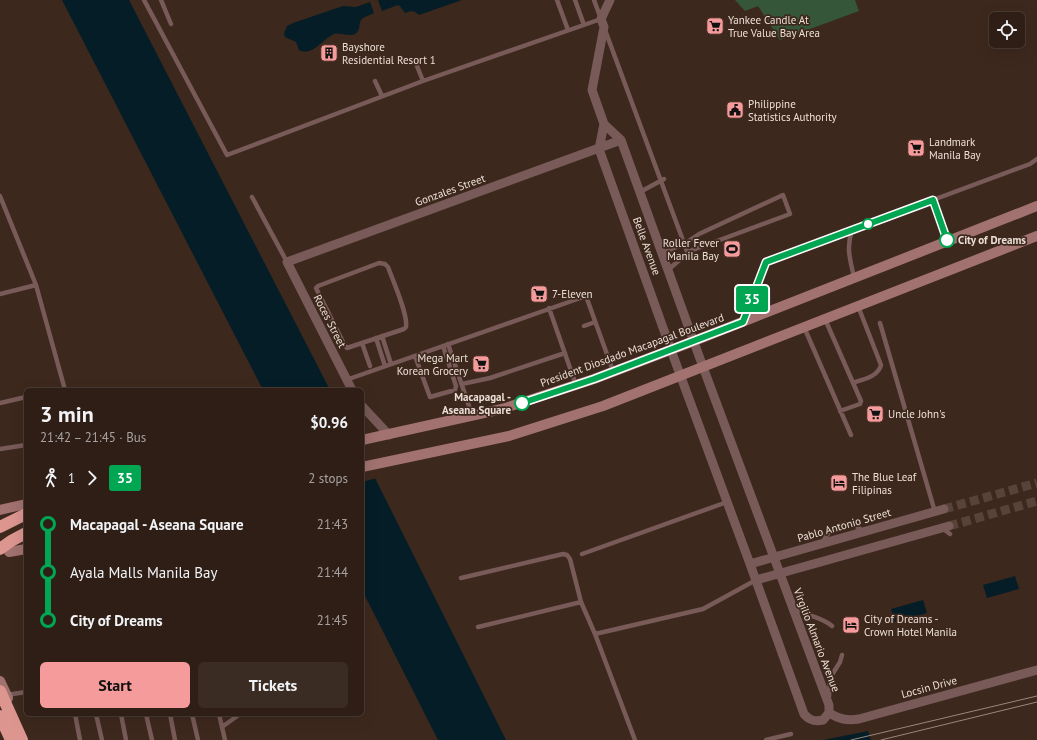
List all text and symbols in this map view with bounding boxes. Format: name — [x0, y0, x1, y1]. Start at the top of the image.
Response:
map controls — [989, 12, 1025, 48]
button: locate — [989, 12, 1025, 48]
place label: Yankee Candle At True Value Bay Area — [728, 13, 820, 40]
supermarket icon: Yankee Candle At True Value Bay Area — [705, 16, 725, 36]
place label: Bayshore Residential Resort 1 — [342, 40, 436, 67]
building icon: Bayshore Residential Resort 1 — [319, 43, 339, 63]
place label: Philippine Statistics Authority — [748, 97, 838, 124]
public building icon: Philippine Statistics Authority — [725, 100, 745, 120]
place label: Landmark Manila Bay — [929, 135, 982, 162]
supermarket icon: Landmark Manila Bay — [906, 138, 926, 158]
street label: Gonzales Street — [413, 171, 487, 209]
street label: Belle Avenue — [630, 215, 664, 277]
unlabelled marker — [862, 218, 874, 230]
marker: City of Dreams — [939, 232, 955, 248]
place label: City of Dreams — [958, 233, 1026, 247]
place label: Roller Fever Manila Bay — [663, 236, 720, 263]
sports icon: Roller Fever Manila Bay — [722, 239, 742, 259]
supermarket icon: 7-Eleven — [529, 284, 549, 304]
line badge: 35 — [734, 286, 770, 312]
place label: 7-Eleven — [552, 287, 593, 301]
text: 35 — [744, 290, 760, 308]
street label: Roces Street — [311, 292, 349, 350]
street label: President Diosdado Macapagal Boulevard — [538, 310, 726, 390]
place label: Mega Mart Korean Grocery — [397, 351, 469, 378]
supermarket icon: Mega Mart Korean Grocery — [471, 354, 491, 374]
place label: Macapagal - Aseana Square — [442, 390, 511, 417]
marker: Macapagal - Aseana Square — [514, 395, 530, 411]
text: 3 min — [40, 400, 94, 428]
supermarket icon: Uncle John's — [865, 404, 885, 424]
place label: Uncle John's — [888, 407, 946, 421]
text: $0.96 — [310, 413, 348, 432]
text: 21:42 – 21:45 · Bus — [40, 429, 146, 446]
icon: walk — [40, 467, 62, 489]
icon: forward — [81, 467, 103, 489]
text: 35 — [117, 469, 133, 487]
text: 1 — [68, 470, 75, 487]
text: 2 stops — [308, 470, 348, 487]
place label: The Blue Leaf Filipinas — [852, 470, 917, 497]
hotel icon: The Blue Leaf Filipinas — [829, 473, 849, 493]
street label: Pablo Antonio Street — [796, 505, 893, 545]
text: Macapagal - Aseana Square — [70, 515, 244, 534]
text: 21:43 — [317, 516, 348, 533]
text: Ayala Malls Manila Bay — [70, 563, 217, 582]
text: 21:44 — [317, 564, 348, 581]
street label: Virgilio Almario Avenue — [790, 585, 843, 694]
text: City of Dreams — [70, 611, 163, 630]
text: 21:45 — [317, 612, 348, 629]
place label: City of Dreams - Crown Hotel Manila — [864, 612, 957, 639]
hotel icon: City of Dreams - Crown Hotel Manila — [841, 615, 861, 635]
button: Start — [40, 662, 190, 708]
button: Tickets — [198, 662, 348, 708]
street label: Locsin Drive — [900, 673, 959, 701]

